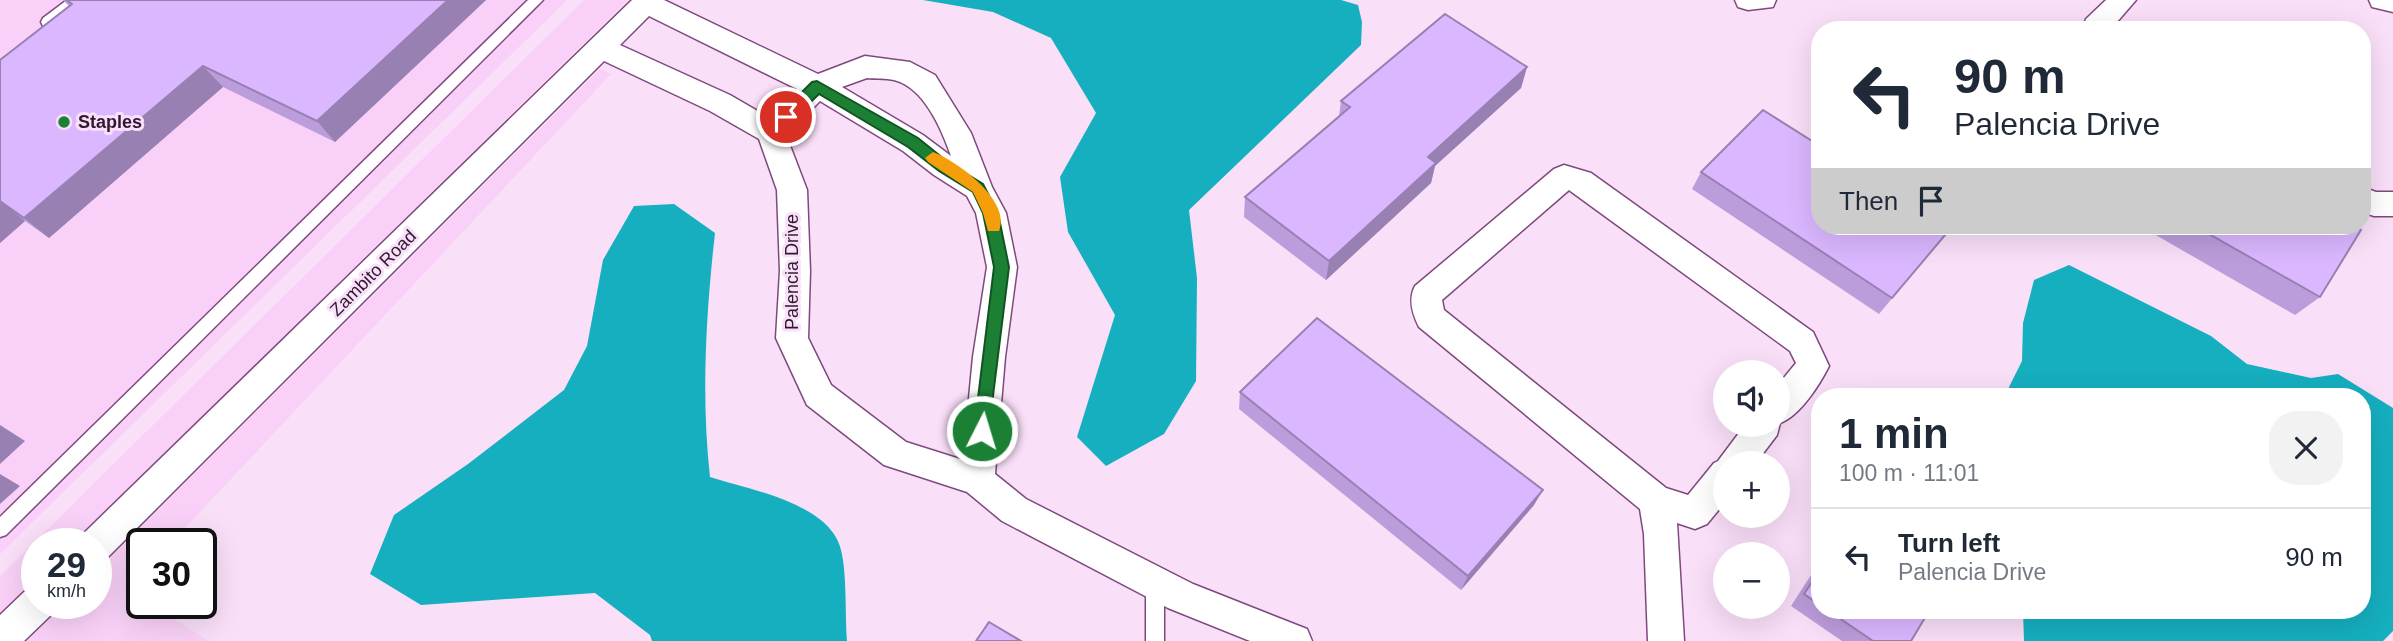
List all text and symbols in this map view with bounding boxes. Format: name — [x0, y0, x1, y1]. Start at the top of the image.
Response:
icon: left — [1839, 49, 1930, 140]
text: 90 m — [1954, 49, 2066, 103]
pin — [756, 87, 816, 147]
icon: arrive — [767, 98, 805, 136]
text: Palencia Drive — [1954, 106, 2160, 142]
place label: Staples — [78, 112, 142, 132]
marker: Staples — [56, 114, 72, 130]
icon: arrive — [1912, 182, 1950, 220]
text: Then — [1839, 186, 1898, 216]
street label: Palencia Drive — [782, 214, 802, 330]
street label: Zambito Road — [326, 226, 420, 320]
map controls — [1713, 360, 1790, 619]
button: sound — [1713, 360, 1790, 437]
position arrow — [945, 394, 1019, 468]
text: 1 min — [1839, 410, 1949, 457]
button: close — [2269, 411, 2343, 485]
button: + — [1713, 451, 1790, 528]
text: 100 m · 11:01 — [1839, 460, 1979, 486]
speed limit sign: 30 — [126, 528, 217, 619]
text: Turn left — [1898, 528, 2000, 558]
icon: left — [1839, 538, 1877, 576]
button: − — [1713, 542, 1790, 619]
text: 90 m — [2285, 542, 2343, 572]
text: 29 — [47, 545, 86, 584]
text: Palencia Drive — [1898, 559, 2046, 585]
text: km/h — [47, 581, 86, 601]

